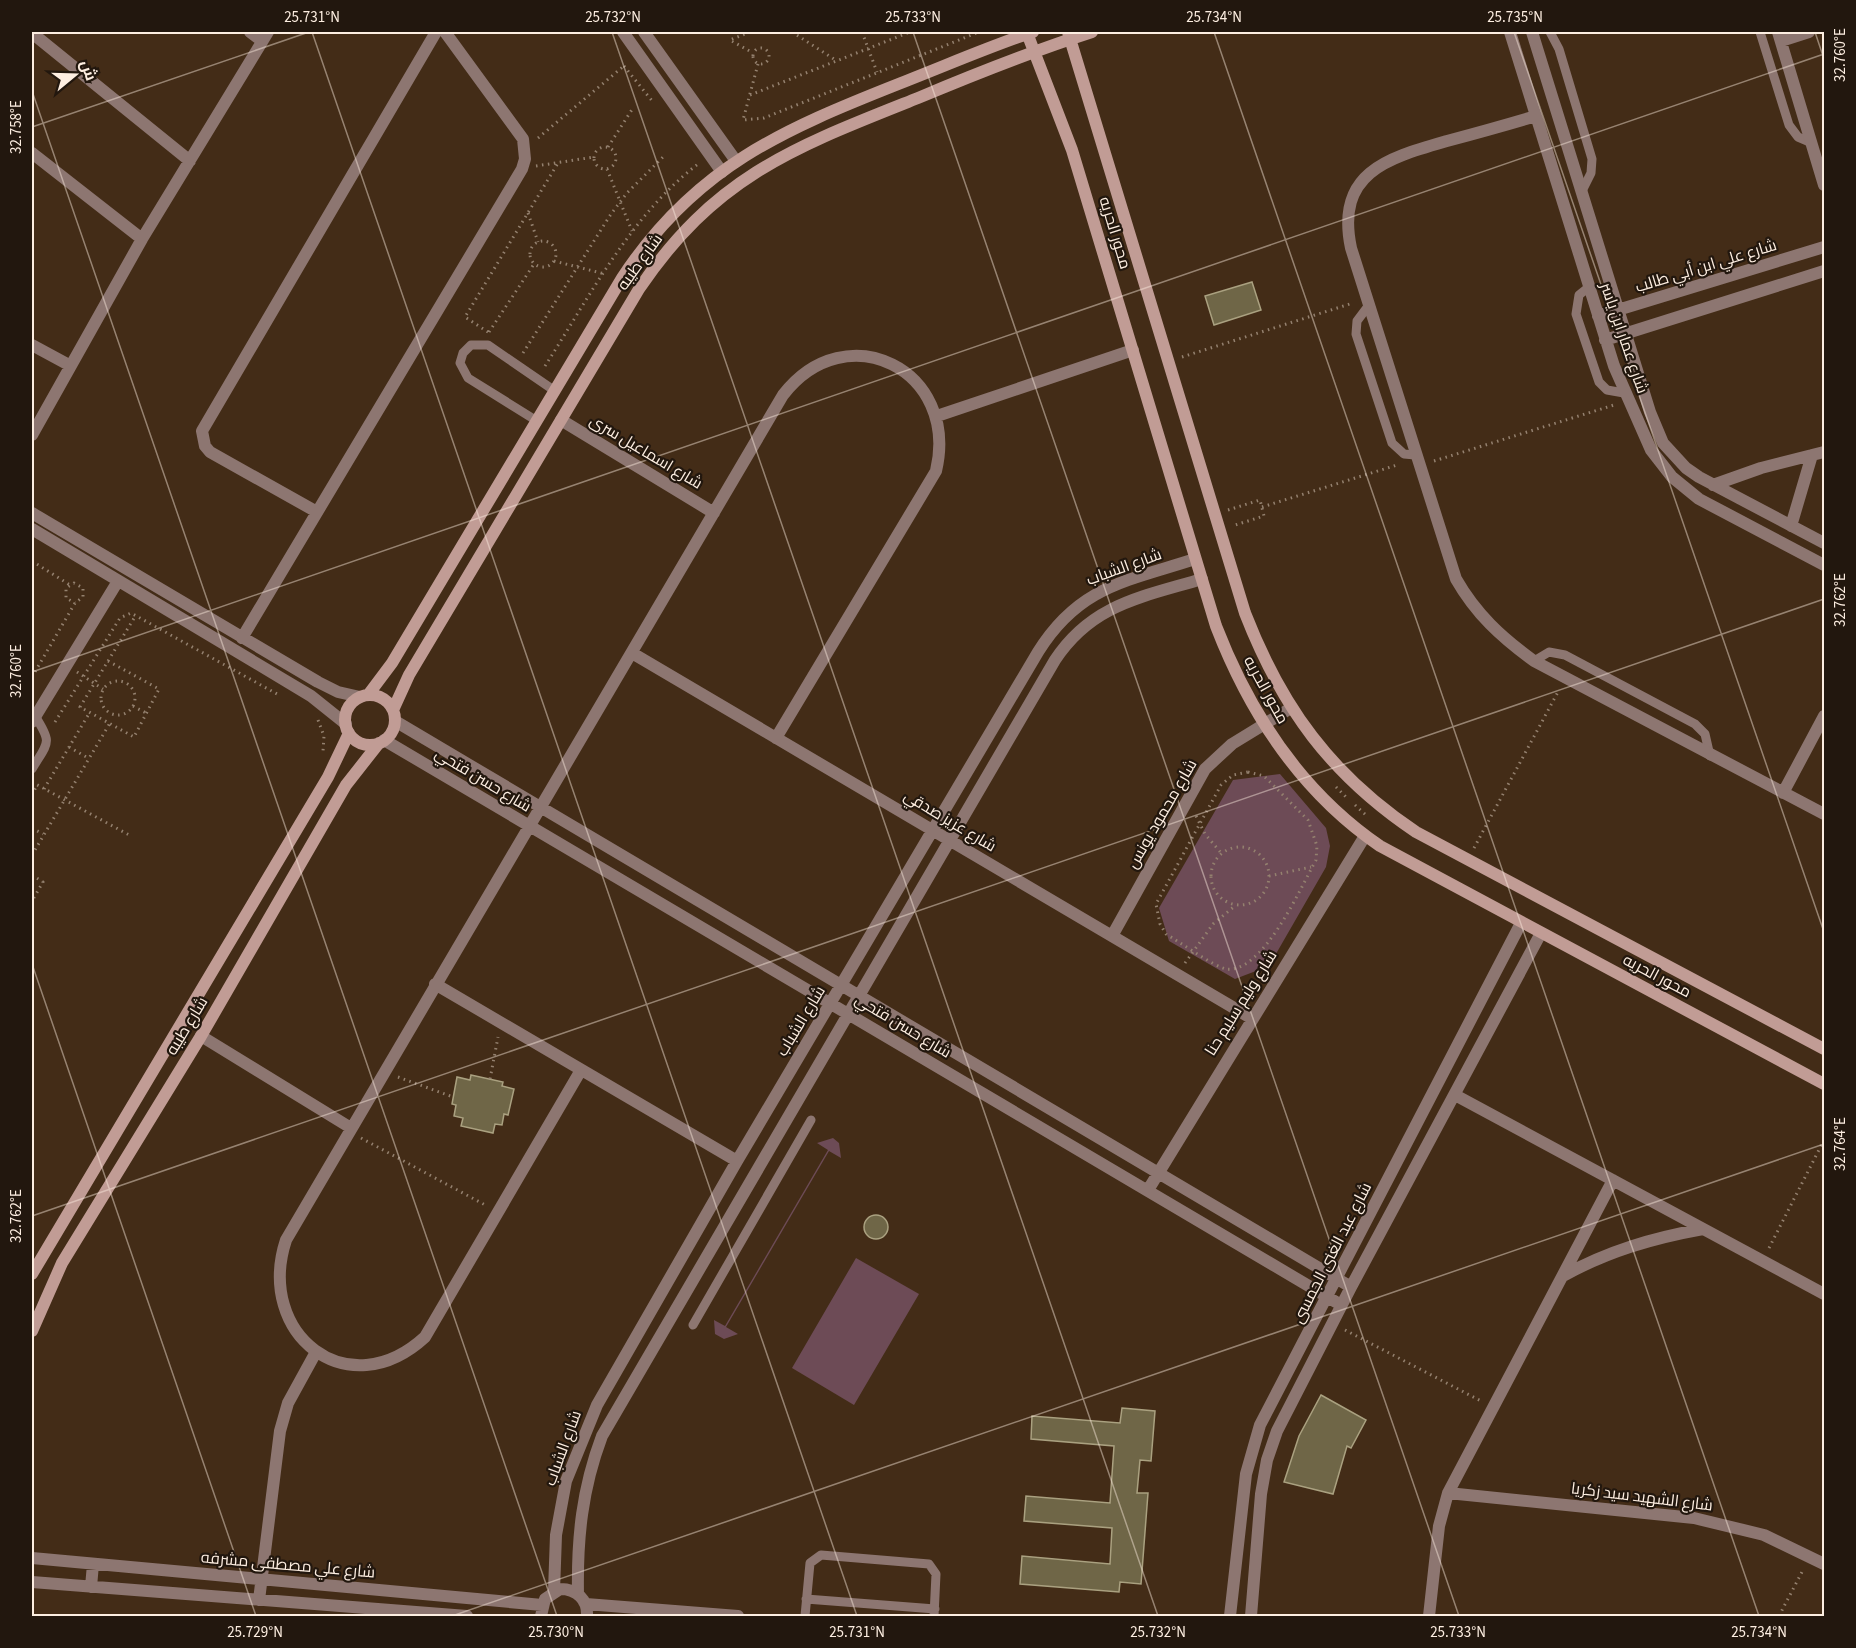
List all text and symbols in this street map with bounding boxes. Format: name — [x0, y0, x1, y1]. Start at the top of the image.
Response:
text: 25.731°N — [284, 7, 340, 28]
text: 25.732°N — [585, 7, 641, 28]
text: 25.733°N — [885, 7, 941, 28]
text: 25.734°N — [1186, 7, 1242, 28]
text: 25.735°N — [1487, 7, 1543, 28]
text: 32.760°E — [1830, 28, 1851, 82]
north arrow — [45, 45, 105, 105]
text: ش — [74, 57, 102, 84]
text: 32.758°E — [6, 100, 27, 154]
street label: محور الحريه — [1094, 194, 1136, 272]
street label: شارع طيبه — [612, 229, 668, 295]
street label: شارع علي ابن أبي طالب — [1633, 234, 1780, 300]
street label: شارع عمار ابن ياسر — [1594, 278, 1653, 397]
street label: شارع اسماعيل سرى — [586, 410, 706, 494]
street label: شارع الشباب — [1083, 543, 1165, 591]
text: 32.762°E — [1830, 573, 1851, 627]
text: 32.760°E — [6, 644, 27, 698]
street label: محور الحريه — [1238, 652, 1294, 728]
street label: شارع حسن فتحي — [430, 742, 535, 819]
street label: شارع محمود يونس — [1122, 755, 1202, 873]
street label: شارع عزيز صدقي — [899, 785, 1000, 859]
street label: شارع وليم سليم حنا — [1200, 946, 1282, 1060]
street label: محور الحريه — [1619, 949, 1695, 1003]
street label: شارع الشباب — [771, 982, 831, 1060]
street label: شارع حسن فتحي — [850, 988, 955, 1065]
street label: شارع طيبه — [161, 993, 213, 1059]
text: 32.764°E — [1830, 1117, 1851, 1171]
street label: شارع عبد الغنى الجمسى — [1287, 1179, 1377, 1327]
text: 32.762°E — [6, 1189, 27, 1243]
street label: شارع الشباب — [539, 1407, 587, 1489]
street label: شارع الشهيد سيد زكريا — [1570, 1477, 1714, 1517]
street label: شارع علي مصطفى مشرفه — [200, 1546, 376, 1586]
text: 25.729°N — [227, 1622, 283, 1643]
text: 25.730°N — [528, 1622, 584, 1643]
text: 25.731°N — [829, 1622, 885, 1643]
text: 25.732°N — [1130, 1622, 1186, 1643]
text: 25.733°N — [1430, 1622, 1486, 1643]
text: 25.734°N — [1731, 1622, 1787, 1643]

